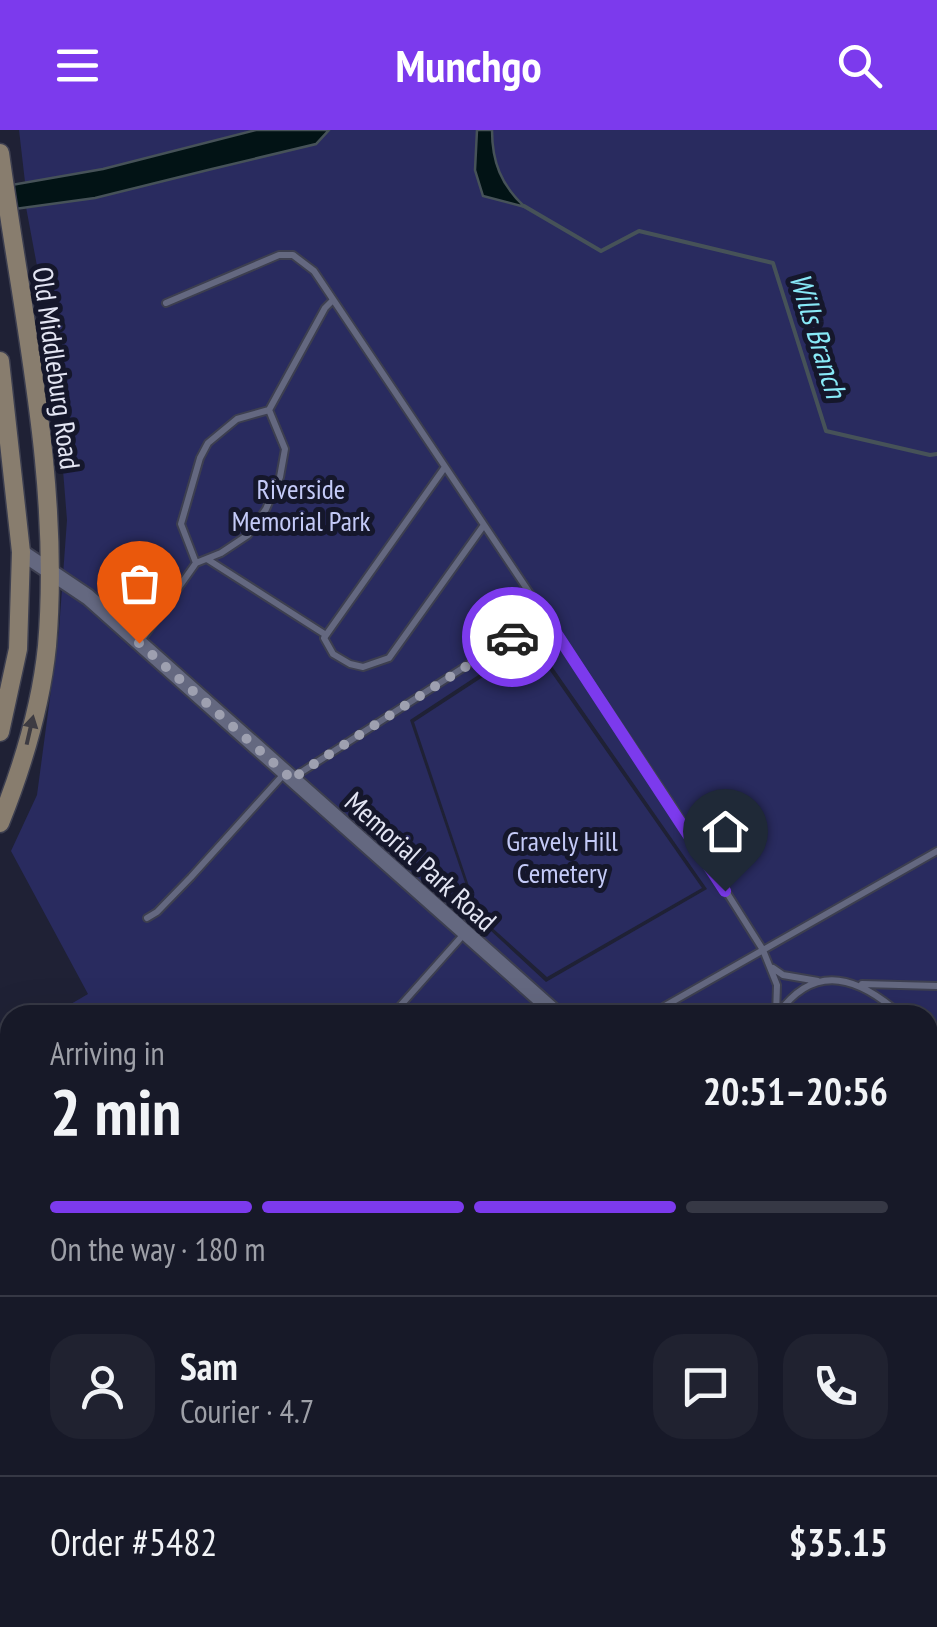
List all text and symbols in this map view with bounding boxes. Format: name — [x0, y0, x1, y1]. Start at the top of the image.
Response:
text: Munchgo — [395, 36, 542, 94]
icon: menu — [50, 38, 105, 93]
icon: search — [832, 38, 887, 93]
street label: Old Middleburg Road — [24, 264, 90, 472]
water label: Wills Branch — [782, 268, 857, 404]
park label: Riverside Memorial Park — [232, 470, 371, 539]
pin — [97, 541, 182, 644]
icon: bag — [112, 556, 167, 611]
courier — [462, 587, 562, 687]
icon: car — [485, 610, 540, 665]
one-way arrow — [23, 714, 38, 745]
street label: Memorial Park Road — [337, 783, 505, 939]
pin — [683, 789, 768, 892]
icon: home — [698, 804, 753, 859]
park label: Gravely Hill Cemetery — [506, 822, 618, 891]
text: Arriving in — [50, 1032, 165, 1074]
text: 20:51–20:56 — [703, 1066, 888, 1115]
text: 2 min — [50, 1069, 181, 1153]
text: On the way · 180 m — [50, 1228, 265, 1270]
button: person — [50, 1334, 155, 1439]
button: chat — [653, 1334, 758, 1439]
button: phone — [783, 1334, 888, 1439]
text: Sam — [180, 1341, 238, 1390]
text: Courier · 4.7 — [180, 1390, 314, 1432]
text: Order #5482 — [50, 1517, 217, 1566]
text: $35.15 — [789, 1517, 888, 1566]

